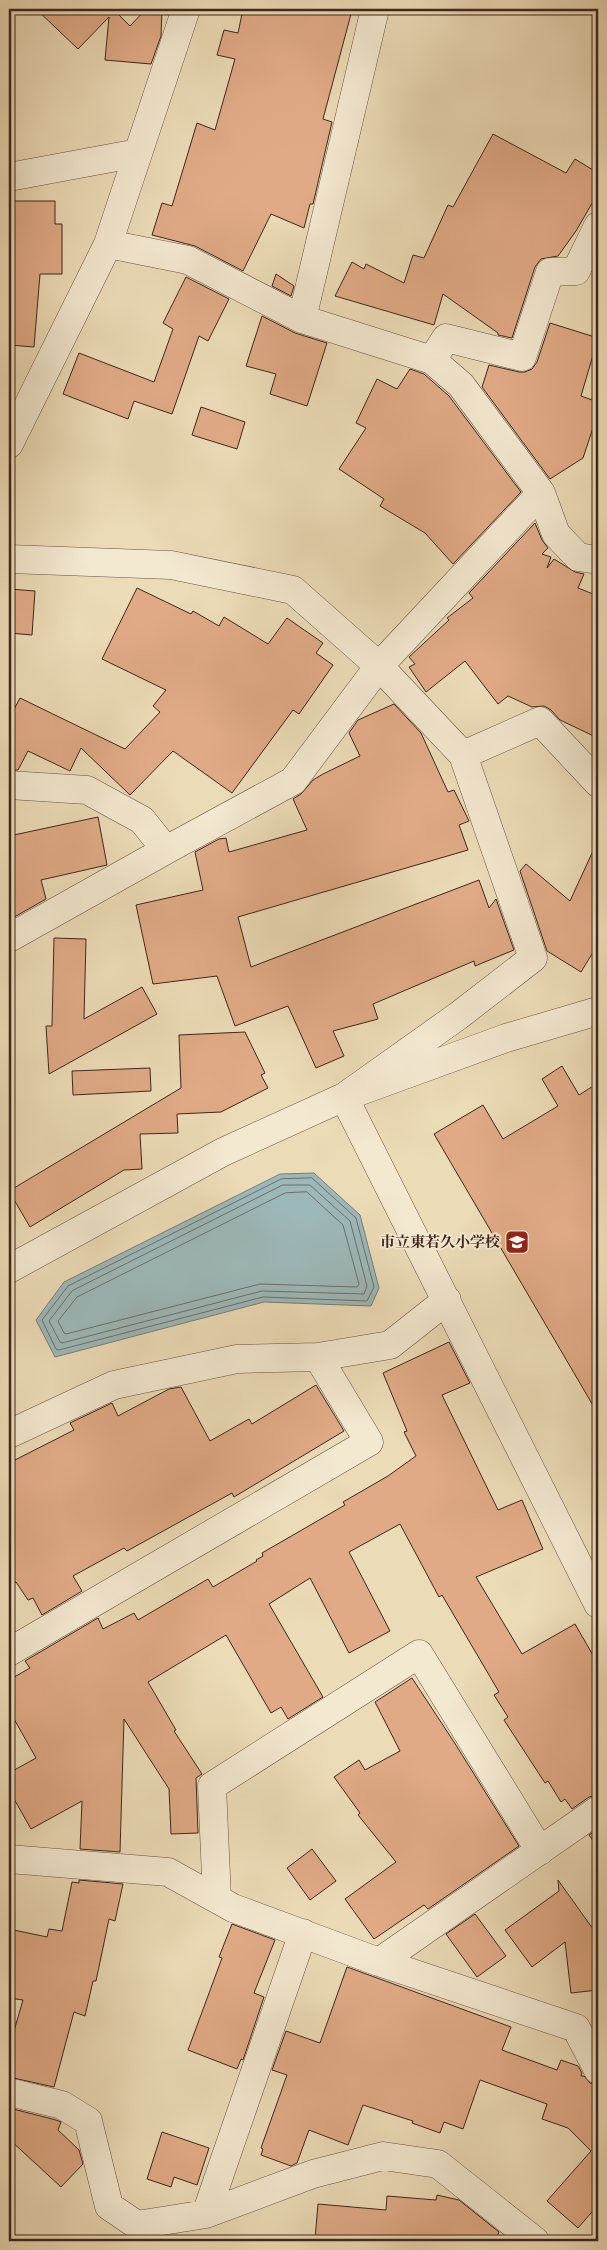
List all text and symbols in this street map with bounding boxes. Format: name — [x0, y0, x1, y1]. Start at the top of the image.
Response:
school or university icon: 市立東若久小学校 — [504, 1229, 530, 1255]
place label: 市立東若久小学校 — [380, 1233, 500, 1252]

